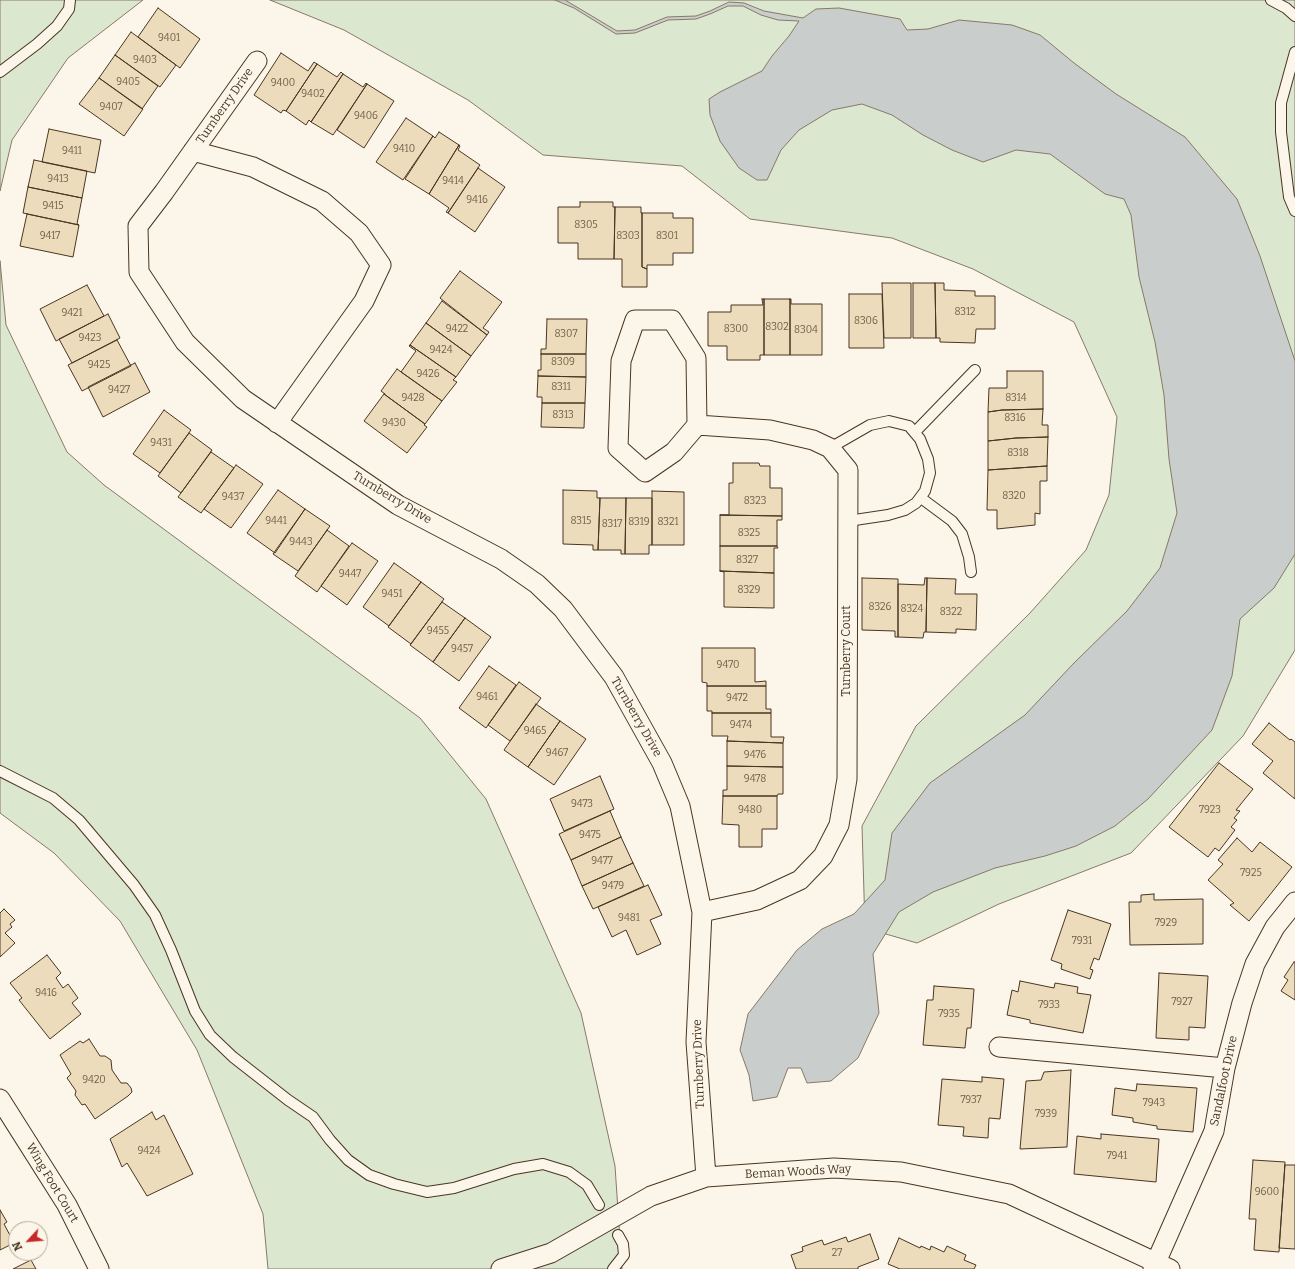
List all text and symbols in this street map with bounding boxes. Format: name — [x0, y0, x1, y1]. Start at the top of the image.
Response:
house number: 9401 — [158, 32, 180, 44]
house number: 9403 — [133, 54, 157, 66]
street label: Turnberry Drive — [193, 65, 257, 147]
house number: 9405 — [116, 76, 140, 88]
house number: 9400 — [271, 77, 295, 89]
house number: 9402 — [301, 88, 325, 100]
house number: 9407 — [99, 101, 123, 113]
house number: 9406 — [354, 110, 378, 122]
house number: 9410 — [393, 143, 415, 155]
house number: 9411 — [62, 145, 82, 157]
house number: 9413 — [47, 173, 69, 185]
house number: 9414 — [442, 175, 464, 187]
house number: 9416 — [466, 194, 488, 206]
house number: 9415 — [42, 200, 64, 212]
house number: 8305 — [574, 219, 598, 231]
house number: 9417 — [40, 230, 60, 242]
house number: 8303 — [616, 230, 640, 242]
house number: 8301 — [656, 230, 678, 242]
house number: 8312 — [954, 306, 976, 318]
house number: 9421 — [61, 307, 83, 319]
house number: 8306 — [854, 315, 878, 327]
house number: 8302 — [765, 321, 789, 333]
house number: 9422 — [446, 323, 468, 335]
house number: 8300 — [724, 323, 748, 335]
house number: 8304 — [794, 324, 818, 336]
house number: 8307 — [555, 328, 577, 340]
house number: 9423 — [79, 332, 101, 344]
house number: 9424 — [430, 344, 452, 356]
house number: 8309 — [551, 356, 575, 368]
house number: 9425 — [88, 359, 110, 371]
house number: 9426 — [416, 368, 440, 380]
house number: 8311 — [551, 381, 571, 393]
house number: 9427 — [108, 384, 130, 396]
house number: 9428 — [401, 392, 425, 404]
house number: 8314 — [1005, 392, 1027, 404]
house number: 8313 — [552, 409, 574, 421]
house number: 8316 — [1004, 412, 1026, 424]
house number: 9430 — [382, 417, 406, 429]
house number: 9431 — [150, 437, 172, 449]
house number: 8318 — [1007, 447, 1029, 459]
street label: Turnberry Drive — [350, 469, 434, 527]
house number: 8320 — [1002, 490, 1026, 502]
house number: 9437 — [222, 491, 244, 503]
house number: 8323 — [744, 495, 766, 507]
house number: 9441 — [265, 515, 287, 527]
house number: 8315 — [571, 515, 591, 527]
house number: 8319 — [628, 516, 650, 528]
house number: 8321 — [657, 516, 679, 528]
house number: 8317 — [602, 518, 622, 530]
house number: 8325 — [738, 527, 760, 539]
house number: 9443 — [289, 536, 313, 548]
house number: 8327 — [736, 554, 758, 566]
house number: 9447 — [339, 568, 361, 580]
house number: 8329 — [738, 584, 760, 596]
house number: 9451 — [382, 588, 402, 600]
house number: 8326 — [869, 601, 891, 613]
house number: 8324 — [901, 603, 923, 615]
street label: Turnberry Court — [840, 605, 854, 697]
house number: 8322 — [940, 606, 962, 618]
house number: 9455 — [427, 625, 449, 637]
house number: 9457 — [451, 643, 473, 655]
house number: 9470 — [717, 659, 739, 671]
street label: Turnberry Drive — [607, 675, 665, 759]
house number: 9461 — [476, 691, 498, 703]
house number: 9472 — [726, 692, 748, 704]
house number: 9474 — [730, 719, 752, 731]
house number: 9465 — [524, 725, 546, 737]
house number: 9467 — [546, 747, 568, 759]
house number: 9476 — [744, 749, 766, 761]
house number: 9478 — [744, 773, 766, 785]
house number: 9473 — [571, 798, 593, 810]
house number: 9480 — [738, 804, 762, 816]
house number: 7923 — [1199, 804, 1221, 816]
house number: 9475 — [579, 829, 601, 841]
house number: 9477 — [591, 855, 613, 867]
house number: 7925 — [1240, 867, 1262, 879]
house number: 9479 — [602, 880, 624, 892]
house number: 9481 — [618, 912, 640, 924]
house number: 7929 — [1155, 917, 1177, 929]
house number: 7931 — [1072, 935, 1092, 947]
house number: 9416 — [35, 987, 57, 999]
house number: 7927 — [1171, 996, 1193, 1008]
house number: 7933 — [1038, 999, 1060, 1011]
house number: 7935 — [938, 1008, 960, 1020]
street label: Turnberry Drive — [690, 1019, 708, 1109]
street label: Sandalfoot Drive — [1207, 1034, 1241, 1128]
house number: 9420 — [82, 1074, 106, 1086]
house number: 7937 — [960, 1094, 982, 1106]
house number: 7943 — [1143, 1097, 1165, 1109]
house number: 7939 — [1035, 1108, 1057, 1120]
street label: Wing Foot Court — [23, 1141, 81, 1225]
house number: 9424 — [138, 1145, 160, 1157]
house number: 7941 — [1107, 1150, 1127, 1162]
street label: Beman Woods Way — [744, 1162, 852, 1182]
house number: 9600 — [1255, 1186, 1279, 1198]
north arrow — [8, 1221, 48, 1261]
text: N — [10, 1239, 25, 1253]
house number: 27 — [832, 1247, 842, 1259]

